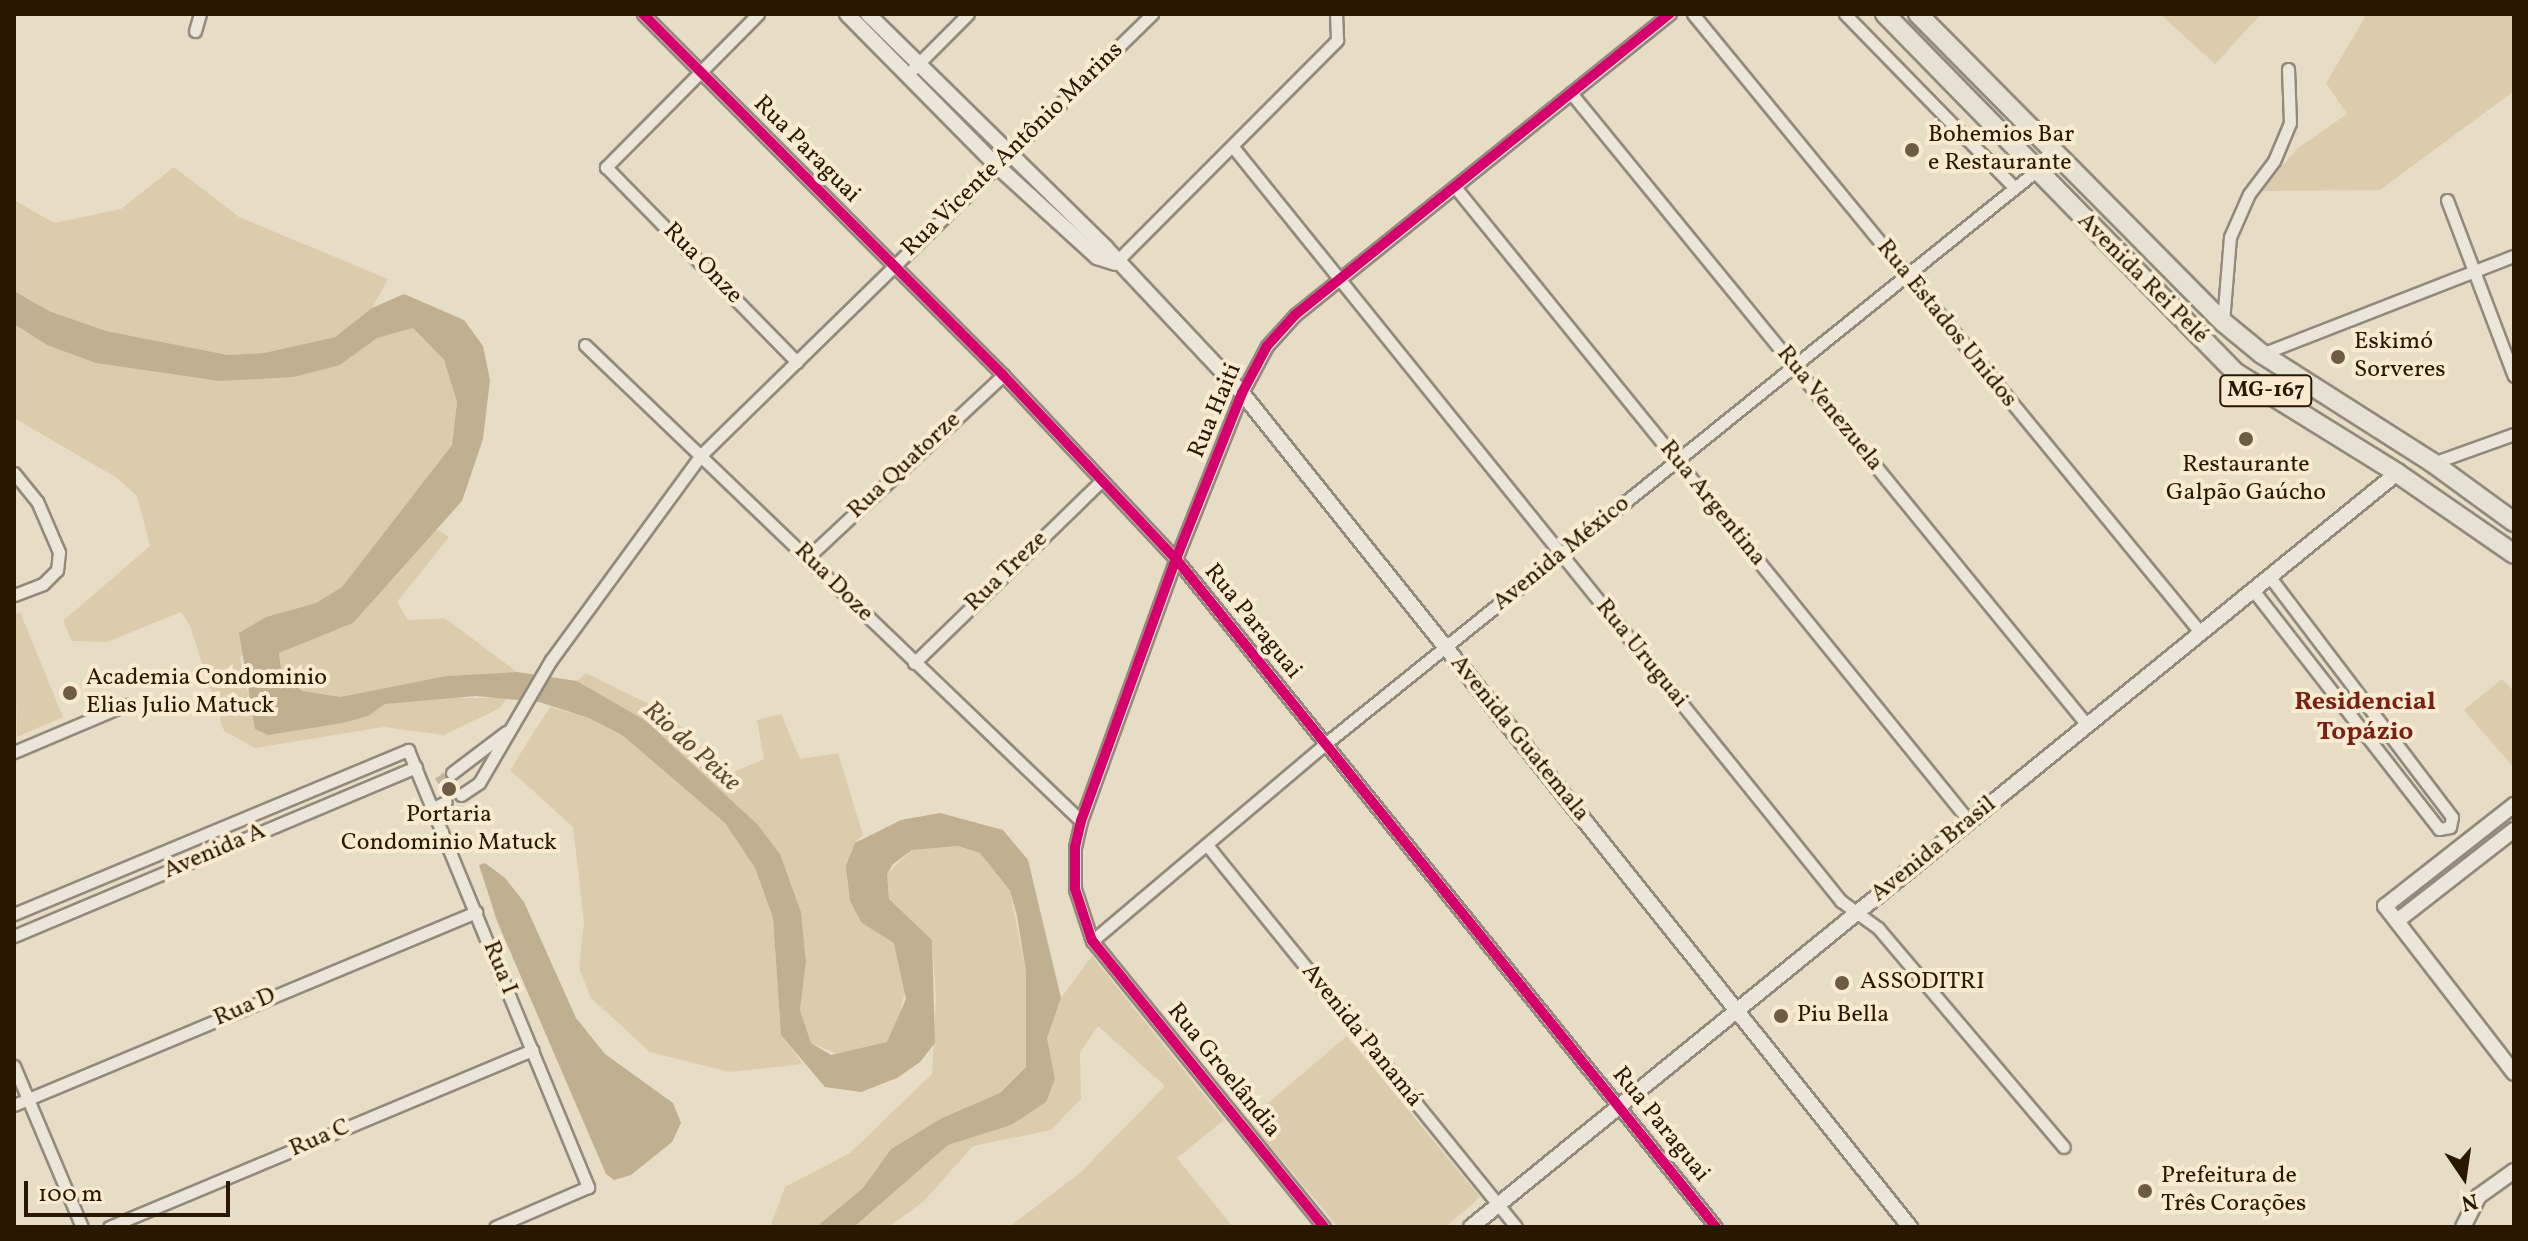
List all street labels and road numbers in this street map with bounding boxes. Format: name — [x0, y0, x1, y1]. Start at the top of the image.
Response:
street label: Rua Vicente Antônio Marins — [896, 36, 1130, 264]
street label: Rua Paraguai — [746, 90, 866, 210]
street label: Avenida Rei Pelé — [2070, 207, 2214, 351]
street label: Rua Onze — [656, 217, 748, 311]
street label: Rua Estados Unidos — [1870, 234, 2022, 414]
street label: Rua Venezuela — [1769, 340, 1889, 478]
street label: Rua Haiti — [1183, 360, 1249, 462]
road number: MG-167 — [2218, 373, 2314, 409]
street label: Rua Quatorze — [843, 406, 967, 526]
street label: Rua Argentina — [1652, 435, 1772, 573]
street label: Avenida México — [1488, 490, 1636, 618]
street label: Rua Treze — [959, 525, 1055, 619]
street label: Rua Doze — [787, 537, 879, 629]
street label: Rua Paraguai — [1197, 559, 1307, 685]
street label: Rua Uruguai — [1588, 594, 1694, 714]
street label: Avenida Guatemala — [1443, 650, 1595, 828]
street label: Avenida Brasil — [1866, 791, 2002, 909]
street label: Avenida A — [160, 818, 270, 886]
street label: Rua I — [475, 937, 523, 999]
street label: Avenida Panamá — [1294, 958, 1428, 1114]
street label: Rua D — [210, 982, 280, 1034]
street label: Rua Groelândia — [1160, 998, 1286, 1144]
street label: Rua Paraguai — [1605, 1062, 1715, 1188]
street label: Rua C — [286, 1114, 354, 1164]

